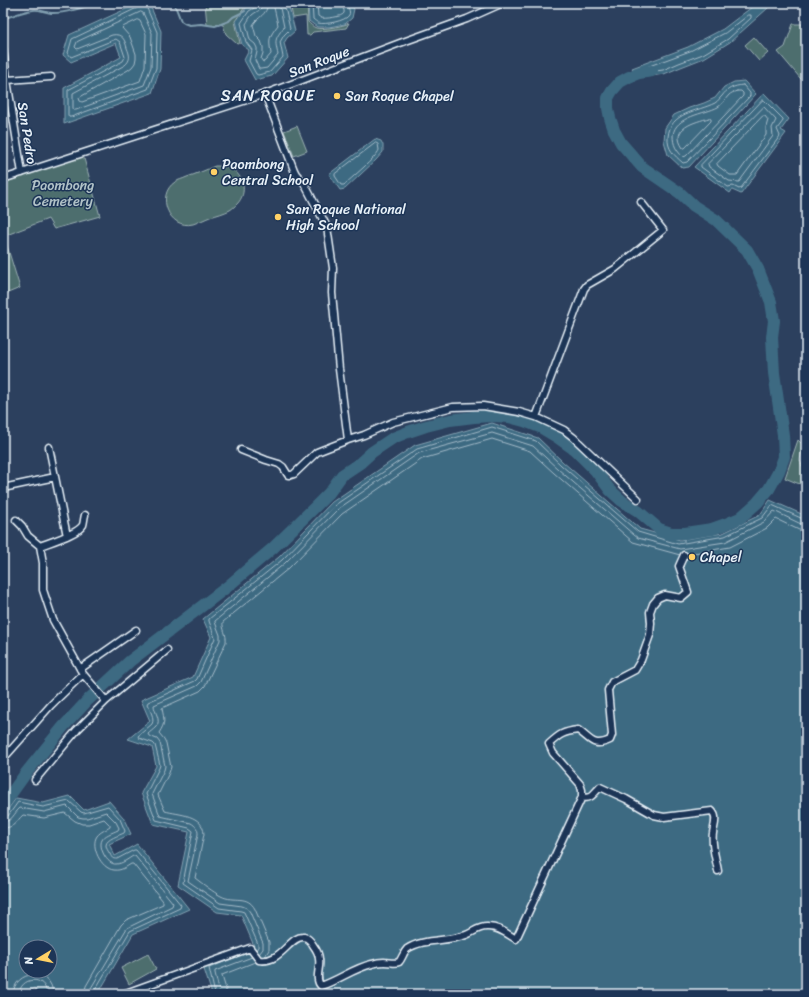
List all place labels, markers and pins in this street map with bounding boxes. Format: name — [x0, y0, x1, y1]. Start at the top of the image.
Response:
place label: San Roque Chapel — [345, 84, 455, 109]
marker: San Roque Chapel — [332, 91, 342, 101]
place label: Paombong Central School — [222, 152, 314, 193]
marker: Paombong Central School — [209, 167, 219, 177]
place label: San Roque National High School — [286, 197, 407, 238]
marker: San Roque National High School — [273, 212, 283, 222]
place label: Chapel — [700, 545, 743, 570]
marker: Chapel — [687, 552, 697, 562]

